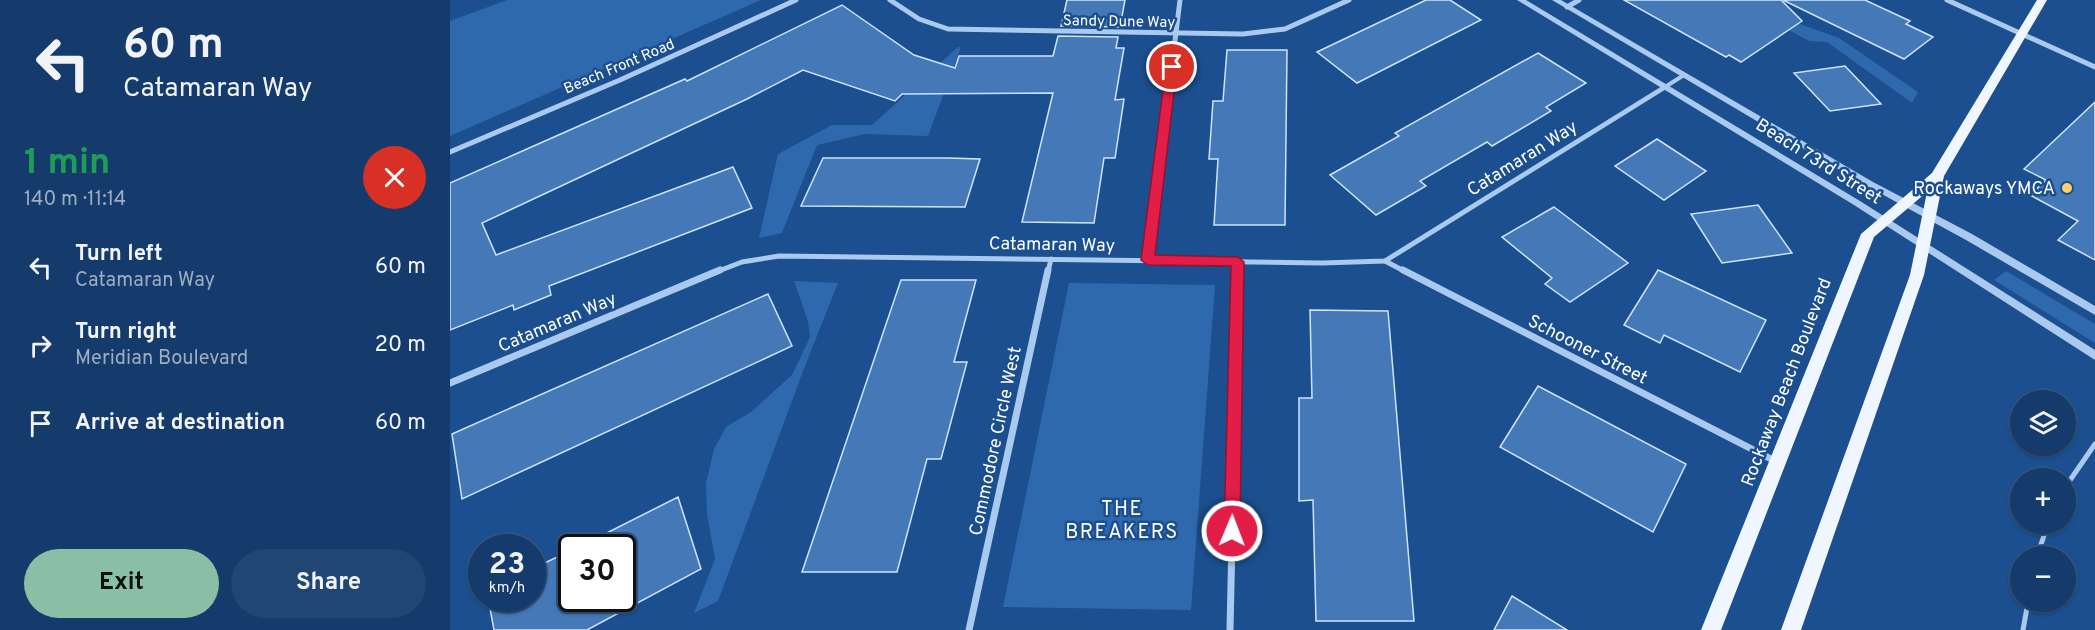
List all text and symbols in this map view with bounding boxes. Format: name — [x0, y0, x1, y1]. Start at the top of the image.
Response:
street label: Sandy Dune Way — [1063, 12, 1175, 33]
text: 60 m — [123, 20, 224, 73]
icon: left — [24, 24, 102, 102]
street label: Beach Front Road — [561, 35, 678, 99]
pin — [1146, 41, 1197, 92]
icon: arrive — [1155, 50, 1188, 83]
text: Catamaran Way — [123, 72, 312, 106]
street label: Beach 73rd Street — [1751, 114, 1886, 210]
street label: Catamaran Way — [1463, 116, 1582, 202]
text: 1 min — [24, 141, 110, 187]
button: close — [363, 146, 426, 209]
place label: Rockaways YMCA — [1913, 178, 2055, 201]
marker: Rockaways YMCA — [2060, 181, 2074, 195]
text: 140 m · 11:14 — [24, 187, 126, 213]
street label: Catamaran Way — [989, 233, 1115, 258]
text: Turn left — [75, 241, 163, 268]
icon: left — [24, 251, 57, 284]
text: 60 m — [375, 254, 426, 281]
text: Catamaran Way — [75, 268, 215, 294]
street label: Rockaway Beach Boulevard — [1737, 275, 1838, 490]
street label: Catamaran Way — [495, 288, 620, 359]
street label: Schooner Street — [1524, 310, 1651, 390]
text: Turn right — [75, 319, 177, 346]
icon: right — [24, 329, 57, 362]
text: 20 m — [375, 332, 426, 359]
street label: Commodore Circle West — [965, 345, 1028, 538]
text: Meridian Boulevard — [75, 346, 248, 372]
map controls — [2010, 390, 2076, 612]
button: layers — [2010, 390, 2076, 456]
icon: arrive — [24, 407, 57, 440]
text: Arrive at destination — [75, 410, 285, 437]
text: 60 m — [375, 410, 426, 437]
button: + — [2010, 468, 2076, 534]
district label: THE BREAKERS — [1065, 497, 1179, 546]
position arrow — [1200, 499, 1264, 563]
speed limit sign: 30 — [558, 534, 636, 612]
button: − — [2010, 546, 2076, 612]
text: 23 — [489, 547, 525, 584]
button: Exit — [24, 549, 219, 618]
button: Share — [231, 549, 426, 618]
text: km/h — [489, 579, 525, 598]

